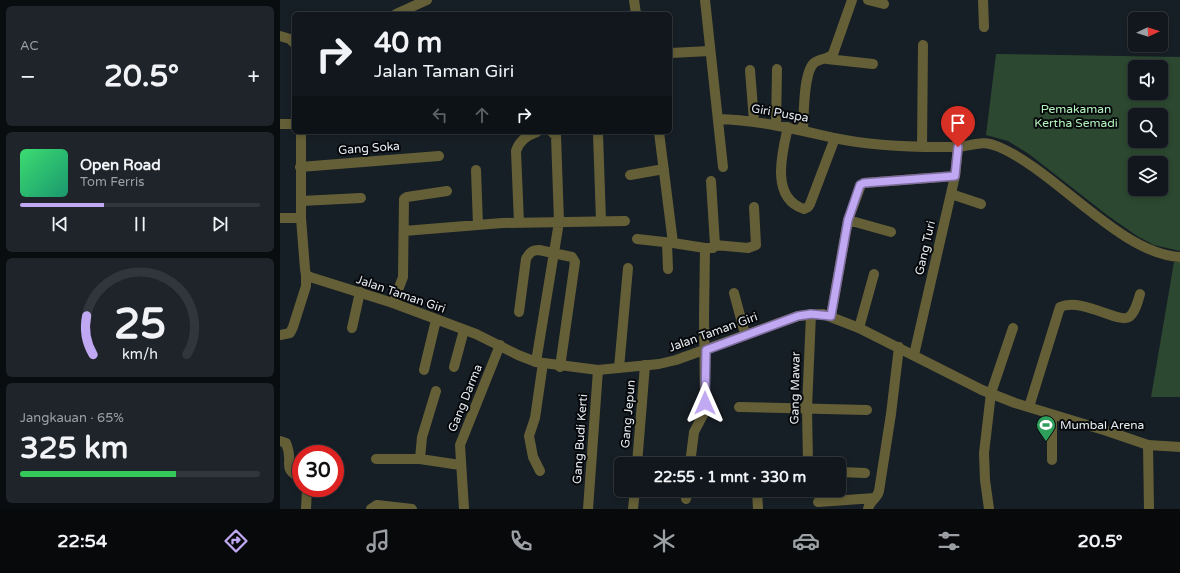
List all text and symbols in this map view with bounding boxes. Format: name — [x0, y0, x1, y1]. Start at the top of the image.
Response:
north arrow — [1128, 12, 1168, 52]
map controls — [1128, 12, 1168, 196]
text: 40 m — [374, 26, 442, 60]
icon: right — [308, 28, 360, 80]
text: AC — [20, 38, 39, 54]
text: 20.5° — [104, 58, 179, 95]
text: Jalan Taman Giri — [374, 60, 514, 82]
button: sound — [1128, 60, 1168, 100]
text: − — [20, 64, 36, 90]
text: + — [248, 64, 260, 90]
street label: Giri Puspa — [750, 101, 810, 125]
park label: Pemakaman Kertha Semadi — [1034, 102, 1118, 130]
icon: left — [429, 104, 451, 126]
icon: ahead — [471, 104, 493, 126]
icon: right — [513, 104, 535, 126]
pin — [941, 106, 975, 147]
button: search — [1128, 108, 1168, 148]
icon: arrive — [947, 112, 969, 134]
street label: Gang Soka — [338, 139, 400, 157]
text: Open Road — [80, 156, 161, 174]
button: layers — [1128, 156, 1168, 196]
text: Tom Ferris — [80, 174, 144, 190]
icon: previous — [49, 213, 71, 235]
icon: pause — [129, 213, 151, 235]
icon: next — [209, 213, 231, 235]
street label: Gang Turi — [912, 219, 938, 277]
street label: Jalan Taman Giri — [355, 272, 447, 316]
text: 25 — [114, 300, 166, 350]
street label: Jalan Taman Giri — [667, 309, 759, 355]
text: km/h — [122, 346, 158, 363]
street label: Gang Mawar — [787, 351, 803, 425]
street label: Gang Darma — [445, 362, 485, 434]
street label: Gang Jepun — [618, 379, 638, 449]
position arrow — [684, 382, 726, 424]
street label: Gang Budi Kerti — [570, 394, 590, 484]
text: Jangkauan · 65% — [20, 410, 124, 426]
sports icon: Mumbal Arena — [1035, 414, 1057, 442]
place label: Mumbal Arena — [1060, 418, 1144, 432]
text: 325 km — [20, 430, 128, 467]
speed limit sign: 30 — [292, 445, 344, 497]
text: 22:55 · 1 mnt · 330 m — [654, 468, 806, 486]
icon: directions — [222, 527, 250, 555]
icon: music — [364, 527, 392, 555]
icon: phone — [507, 527, 535, 555]
icon: climate — [650, 527, 678, 555]
icon: car — [792, 527, 820, 555]
icon: filters — [935, 527, 963, 555]
text: 22:54 — [57, 530, 107, 552]
text: 20.5° — [1078, 530, 1123, 552]

